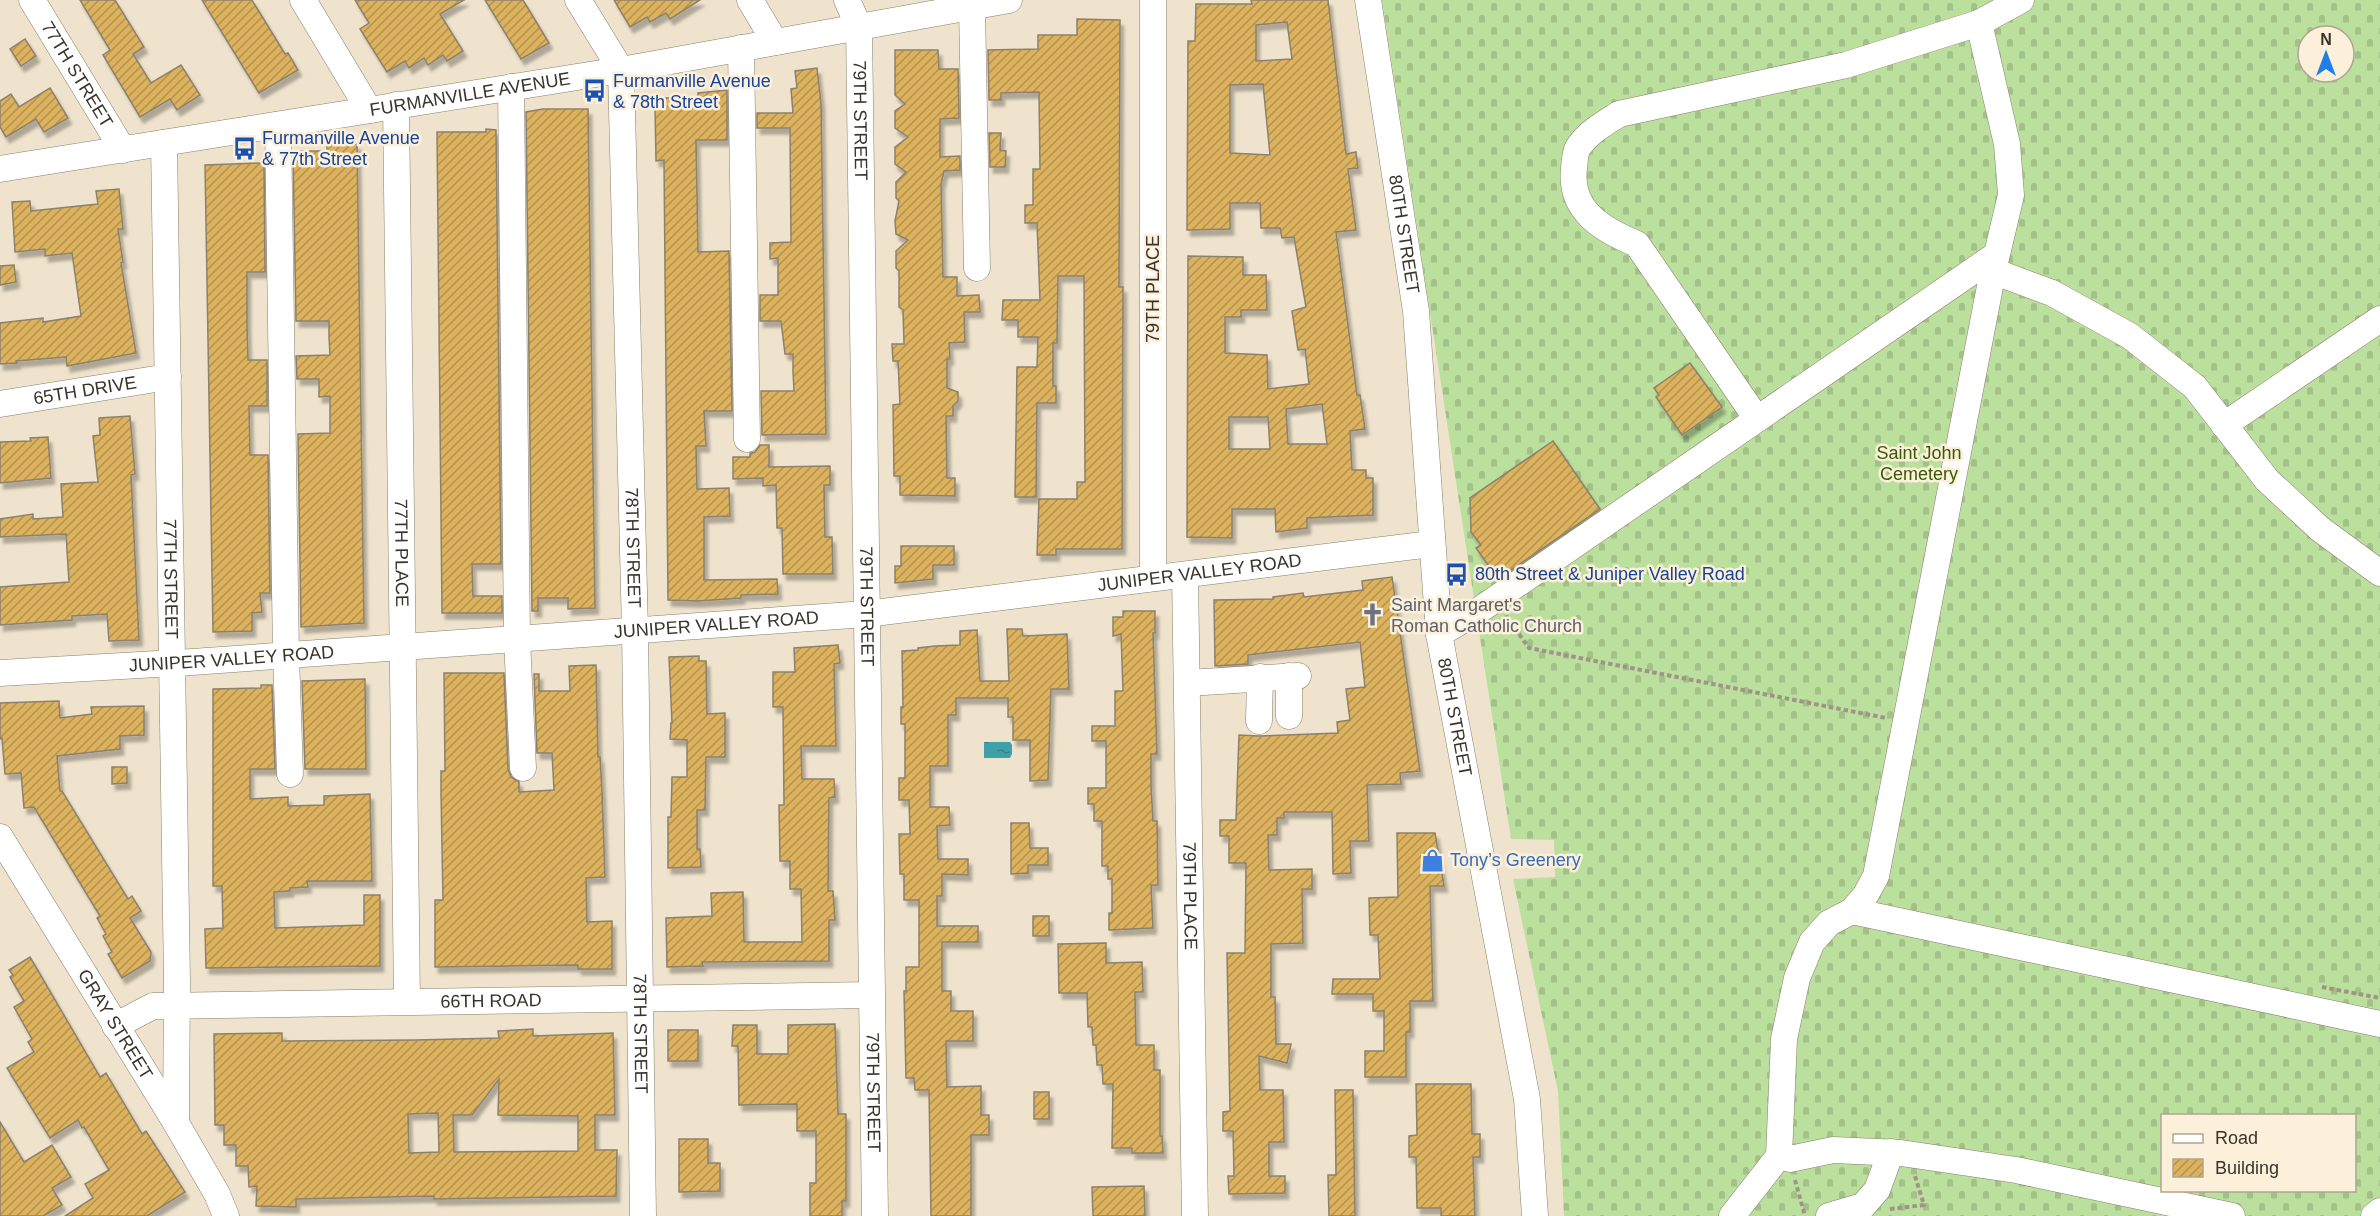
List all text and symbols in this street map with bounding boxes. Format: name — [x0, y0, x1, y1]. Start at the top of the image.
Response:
street label: 77TH STREET — [37, 18, 117, 131]
north arrow — [2296, 24, 2356, 84]
text: N — [2320, 31, 2332, 48]
street label: 79TH STREET — [849, 60, 871, 181]
street label: FURMANVILLE AVENUE — [368, 68, 572, 120]
place label: Furmanville Avenue & 78th Street — [613, 71, 771, 112]
bus stop icon: Furmanville Avenue & 78th Street — [582, 78, 608, 104]
place label: Furmanville Avenue & 77th Street — [262, 128, 420, 169]
bus stop icon: Furmanville Avenue & 77th Street — [231, 135, 257, 161]
street label: 80TH STREET — [1385, 173, 1423, 295]
street label: 79TH PLACE — [1143, 235, 1163, 343]
street label: 65TH DRIVE — [32, 372, 138, 408]
park label: Saint John Cemetery — [1876, 443, 1962, 484]
street label: 78TH STREET — [621, 487, 644, 608]
street label: 77TH PLACE — [391, 499, 412, 607]
street label: 77TH STREET — [160, 519, 182, 639]
street label: 79TH STREET — [856, 546, 878, 667]
street label: JUNIPER VALLEY ROAD — [1096, 550, 1303, 595]
bus stop icon: 80th Street & Juniper Valley Road — [1444, 561, 1470, 587]
place label: 80th Street & Juniper Valley Road — [1475, 564, 1745, 584]
place label: Saint Margaret's Roman Catholic Church — [1391, 595, 1582, 636]
church icon: Saint Margaret's Roman Catholic Church — [1360, 602, 1386, 628]
street label: JUNIPER VALLEY ROAD — [613, 607, 820, 642]
street label: JUNIPER VALLEY ROAD — [128, 642, 335, 676]
street label: 80TH STREET — [1434, 656, 1476, 778]
street label: 79TH PLACE — [1179, 842, 1201, 950]
shop icon: Tony’s Greenery — [1419, 847, 1445, 873]
place label: Tony’s Greenery — [1450, 850, 1581, 870]
street label: GRAY STREET — [74, 966, 157, 1083]
street label: 78TH STREET — [630, 973, 651, 1094]
street label: 66TH ROAD — [440, 990, 542, 1012]
street label: 79TH STREET — [863, 1032, 884, 1153]
legend — [2161, 1114, 2356, 1192]
text: Road — [2215, 1128, 2258, 1148]
text: Building — [2215, 1158, 2279, 1178]

